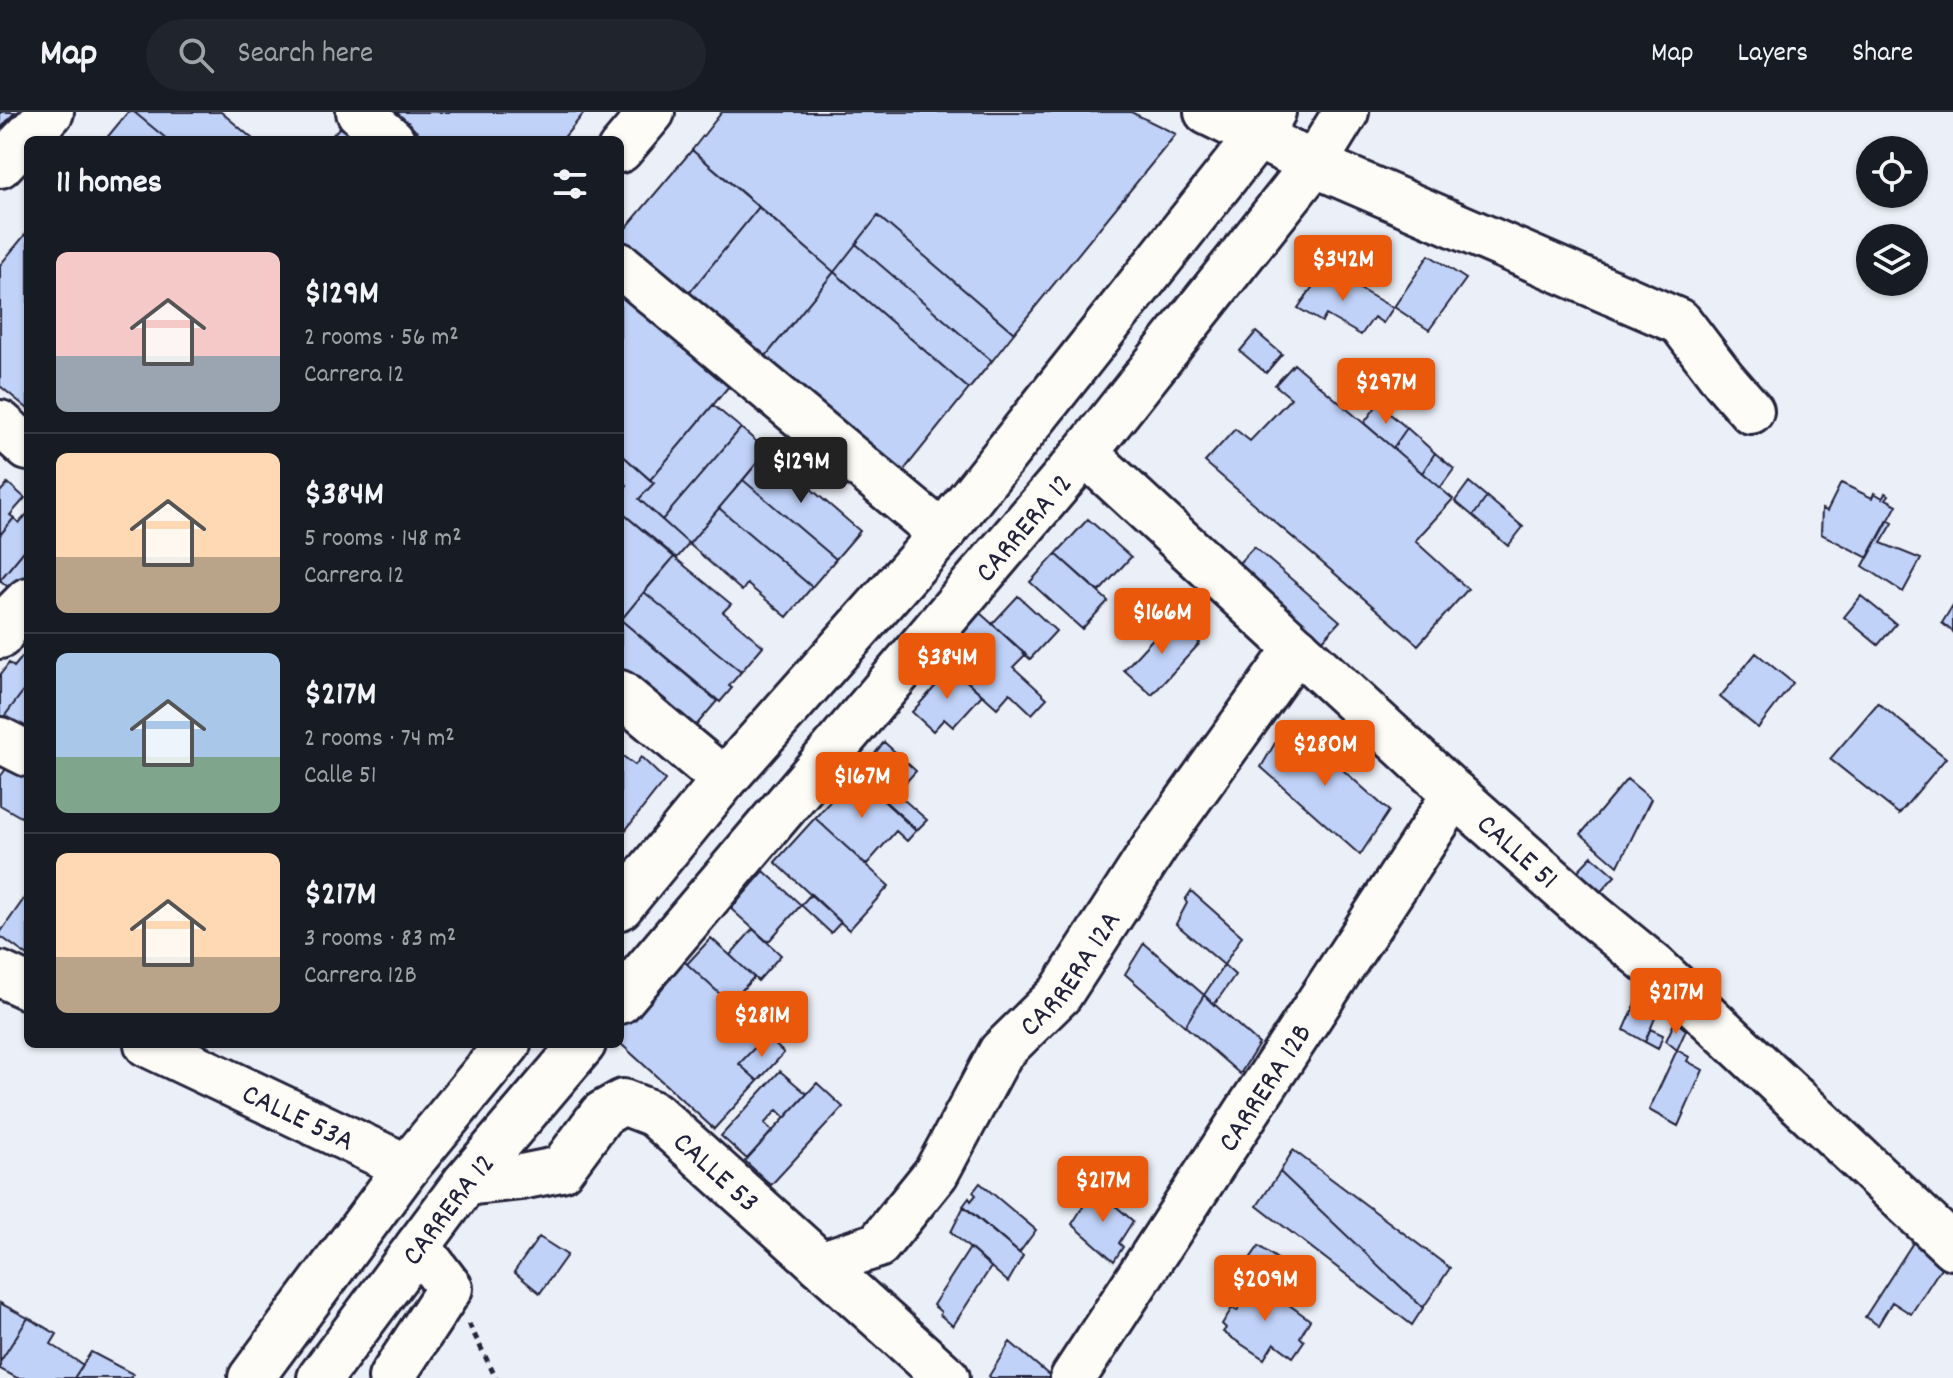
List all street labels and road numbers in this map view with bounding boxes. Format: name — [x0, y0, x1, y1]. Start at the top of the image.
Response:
street label: CARRERA 12 — [967, 466, 1085, 594]
street label: CALLE 51 — [1465, 805, 1566, 902]
street label: CARRERA 12A — [1011, 904, 1134, 1049]
street label: CARRERA 12B — [1209, 1016, 1325, 1162]
street label: CALLE 53A — [234, 1075, 360, 1165]
street label: CALLE 53 — [661, 1124, 767, 1225]
street label: CARRERA 12 — [394, 1145, 507, 1276]

